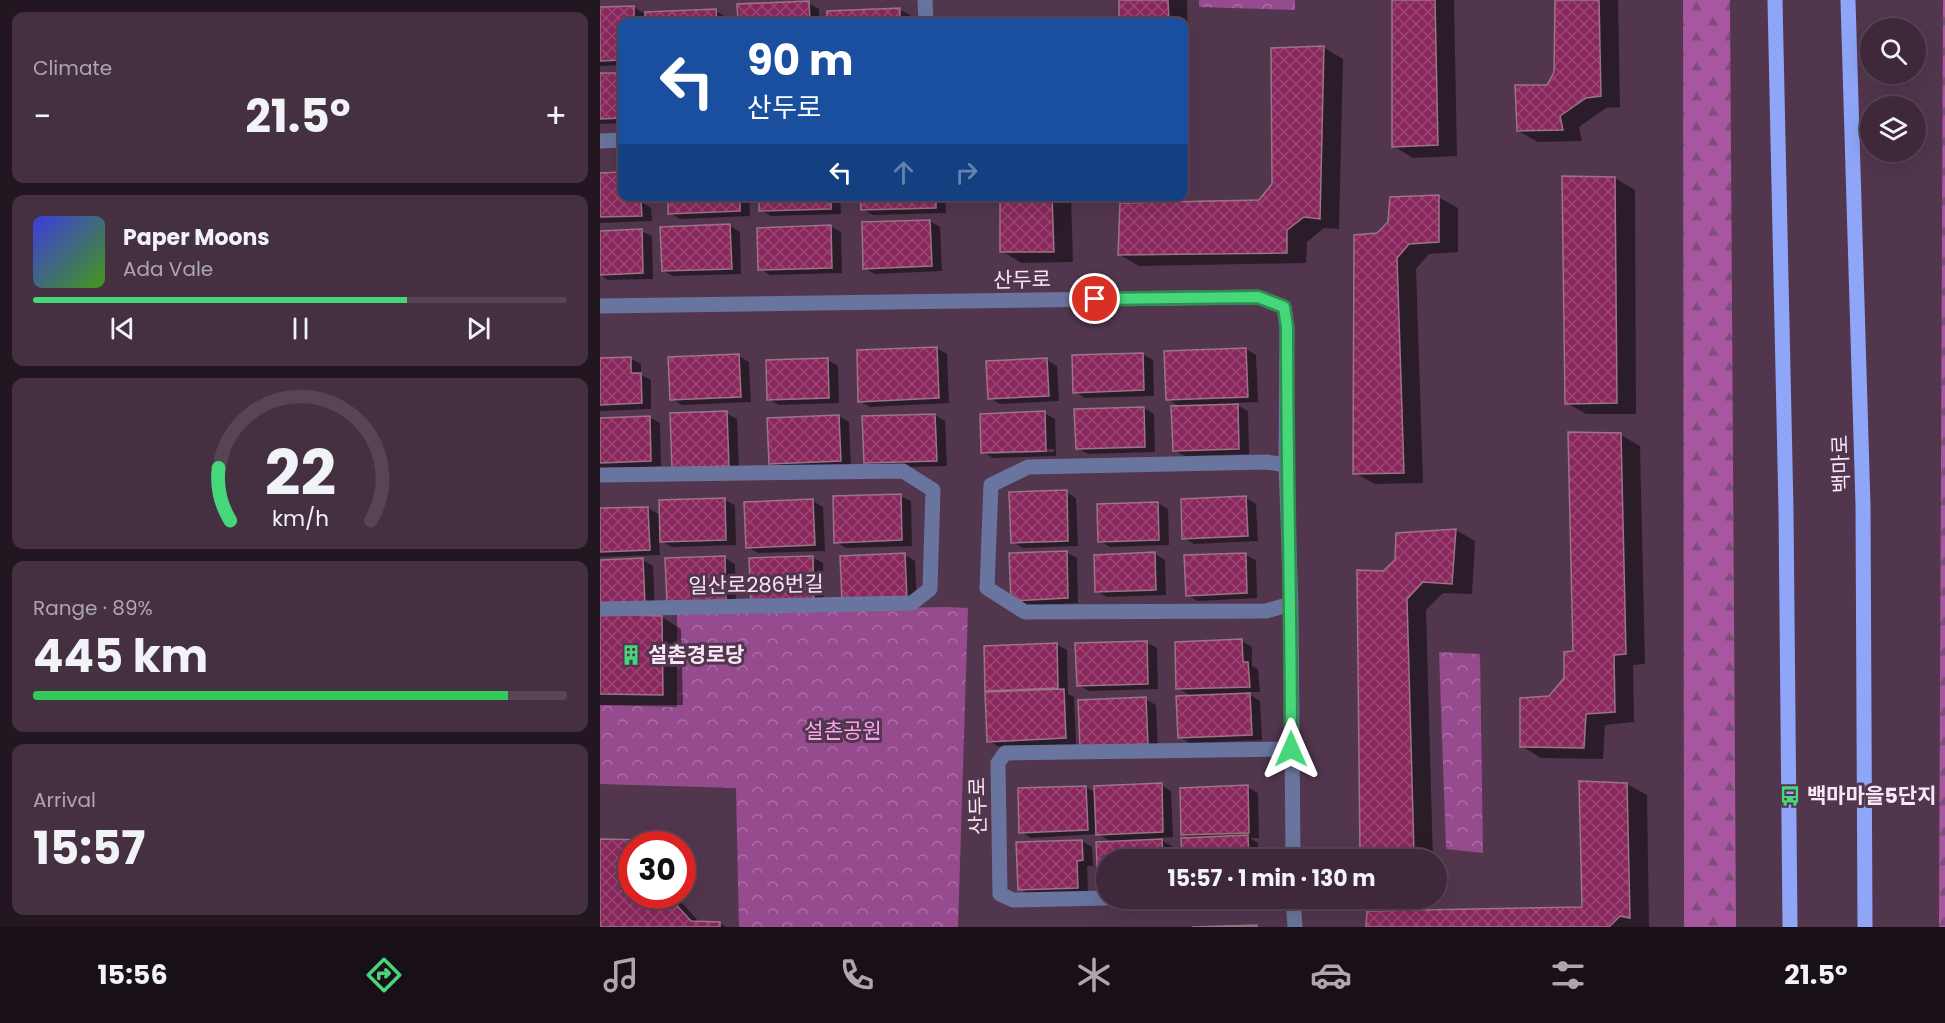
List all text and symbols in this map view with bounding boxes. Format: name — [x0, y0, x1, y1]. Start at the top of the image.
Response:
map controls — [1860, 18, 1926, 162]
button: search — [1860, 18, 1926, 84]
text: 90 m — [747, 31, 854, 90]
icon: left — [648, 42, 726, 120]
text: Climate — [33, 54, 112, 82]
text: 21.5° — [245, 85, 351, 148]
text: 산두로 — [747, 89, 822, 126]
text: − — [33, 93, 51, 140]
text: + — [544, 93, 567, 140]
button: layers — [1860, 96, 1926, 162]
icon: left — [824, 156, 857, 189]
icon: ahead — [887, 156, 920, 189]
icon: right — [950, 156, 983, 189]
text: Paper Moons — [123, 222, 270, 253]
text: Ada Vale — [123, 255, 213, 283]
street label: 산두로 — [993, 264, 1051, 295]
pin — [1069, 273, 1120, 324]
icon: arrive — [1078, 282, 1111, 315]
icon: previous — [106, 312, 139, 345]
icon: pause — [284, 312, 317, 345]
icon: next — [462, 312, 495, 345]
text: 22 — [264, 429, 336, 517]
street label: 백마로 — [1825, 435, 1856, 493]
text: km/h — [271, 503, 329, 534]
street label: 일산로286번길 — [688, 569, 824, 600]
text: Range · 89% — [33, 594, 153, 622]
text: 445 km — [33, 625, 208, 688]
place label: 설촌경로당 — [648, 640, 745, 669]
building icon: 설촌경로당 — [619, 643, 643, 667]
park label: 설촌공원 — [804, 716, 882, 745]
position arrow — [1259, 717, 1323, 781]
street label: 산두로 — [962, 777, 993, 835]
place label: 백마마을5단지 — [1807, 781, 1937, 810]
bus stop icon: 백마마을5단지 — [1778, 784, 1802, 808]
text: Arrival — [33, 786, 96, 814]
text: 15:57 — [33, 817, 145, 880]
speed limit sign: 30 — [618, 831, 696, 909]
text: 15:57 · 1 min · 130 m — [1167, 863, 1376, 894]
icon: directions — [363, 954, 405, 996]
icon: music — [600, 954, 642, 996]
icon: phone — [836, 954, 878, 996]
icon: climate — [1073, 954, 1115, 996]
icon: car — [1310, 954, 1352, 996]
icon: filters — [1547, 954, 1589, 996]
text: 15:56 — [97, 956, 168, 993]
text: 21.5° — [1784, 956, 1848, 993]

